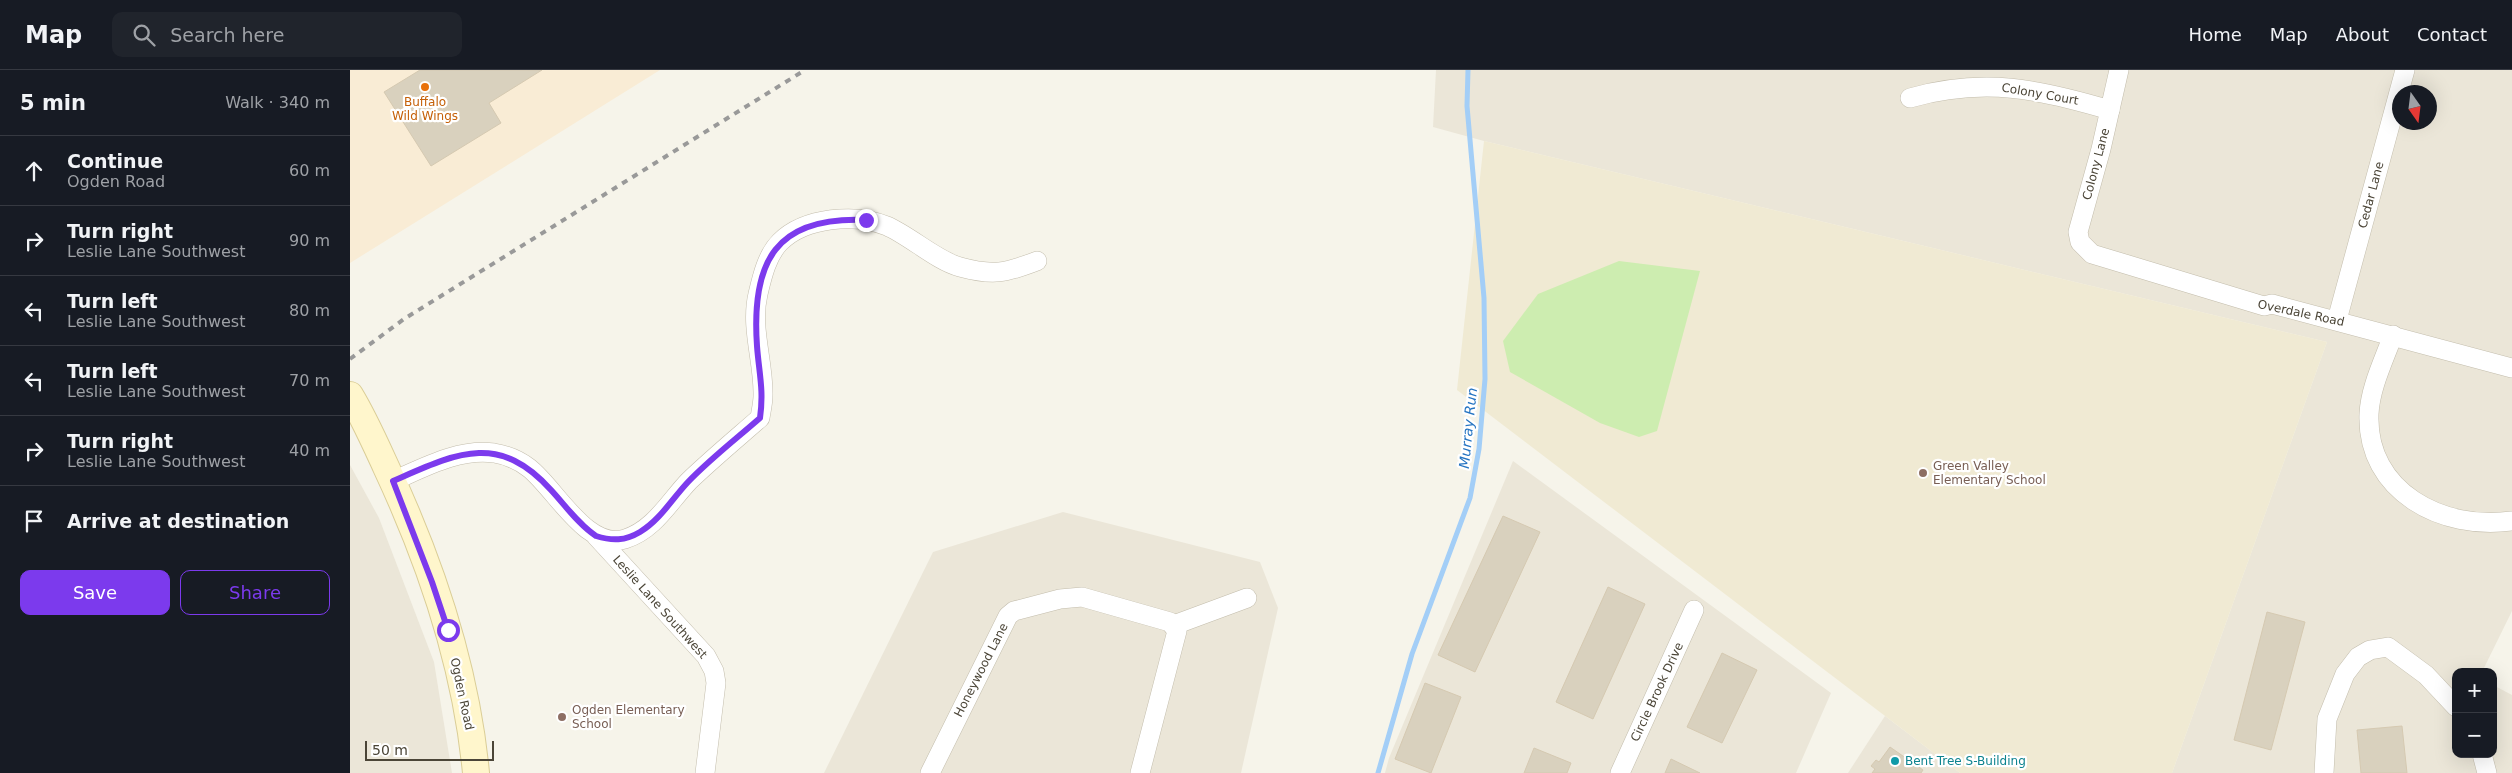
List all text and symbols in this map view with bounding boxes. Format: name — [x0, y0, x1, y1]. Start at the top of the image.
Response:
search box — [112, 12, 462, 57]
text: Map — [25, 21, 82, 49]
icon: search — [130, 21, 158, 49]
text: Search here — [170, 24, 284, 46]
text: Home — [2189, 24, 2242, 45]
text: Map — [2270, 24, 2308, 45]
text: About — [2336, 24, 2389, 45]
text: Contact — [2417, 24, 2487, 45]
street label: Colony Court — [2000, 80, 2080, 108]
marker: Buffalo Wild Wings — [419, 81, 431, 93]
north arrow — [2392, 85, 2437, 130]
text: 5 min — [20, 91, 86, 115]
text: Walk · 340 m — [225, 93, 330, 112]
place label: Buffalo Wild Wings — [392, 95, 458, 123]
street label: Colony Lane — [2080, 126, 2112, 202]
text: Continue — [67, 150, 163, 172]
icon: ahead — [20, 157, 48, 185]
street label: Cedar Lane — [2355, 160, 2387, 230]
text: 60 m — [289, 161, 330, 180]
text: Ogden Road — [67, 172, 165, 191]
route end — [855, 209, 878, 232]
text: Turn right — [67, 220, 173, 242]
icon: right — [20, 227, 48, 255]
text: 90 m — [289, 231, 330, 250]
text: Leslie Lane Southwest — [67, 242, 245, 261]
text: Turn left — [67, 290, 158, 312]
icon: left — [20, 297, 48, 325]
street label: Overdale Road — [2256, 297, 2346, 329]
text: 80 m — [289, 301, 330, 320]
text: Leslie Lane Southwest — [67, 312, 245, 331]
text: Turn left — [67, 360, 158, 382]
icon: left — [20, 367, 48, 395]
text: 70 m — [289, 371, 330, 390]
text: Leslie Lane Southwest — [67, 382, 245, 401]
water label: Murray Run — [1456, 387, 1480, 469]
text: Turn right — [67, 430, 173, 452]
icon: right — [20, 437, 48, 465]
text: 40 m — [289, 441, 330, 460]
text: Leslie Lane Southwest — [67, 452, 245, 471]
place label: Green Valley Elementary School — [1933, 459, 2046, 487]
marker: Green Valley Elementary School — [1917, 467, 1929, 479]
icon: arrive — [20, 507, 48, 535]
text: Arrive at destination — [67, 510, 289, 532]
street label: Leslie Lane Southwest — [610, 553, 710, 662]
button: Save — [20, 570, 170, 615]
button: Share — [180, 570, 330, 615]
route start — [437, 619, 460, 642]
street label: Honeywood Lane — [951, 621, 1011, 719]
street label: Circle Brook Drive — [1628, 640, 1686, 744]
street label: Ogden Road — [448, 657, 476, 731]
map controls — [2452, 668, 2497, 758]
button: + — [2452, 668, 2497, 713]
place label: Ogden Elementary School — [572, 703, 685, 731]
marker: Ogden Elementary School — [556, 711, 568, 723]
button: − — [2452, 713, 2497, 758]
scale bar — [365, 738, 494, 761]
text: 50 m — [372, 742, 408, 758]
place label: Bent Tree S-Building — [1905, 754, 2026, 768]
marker: Bent Tree S-Building — [1889, 755, 1901, 767]

